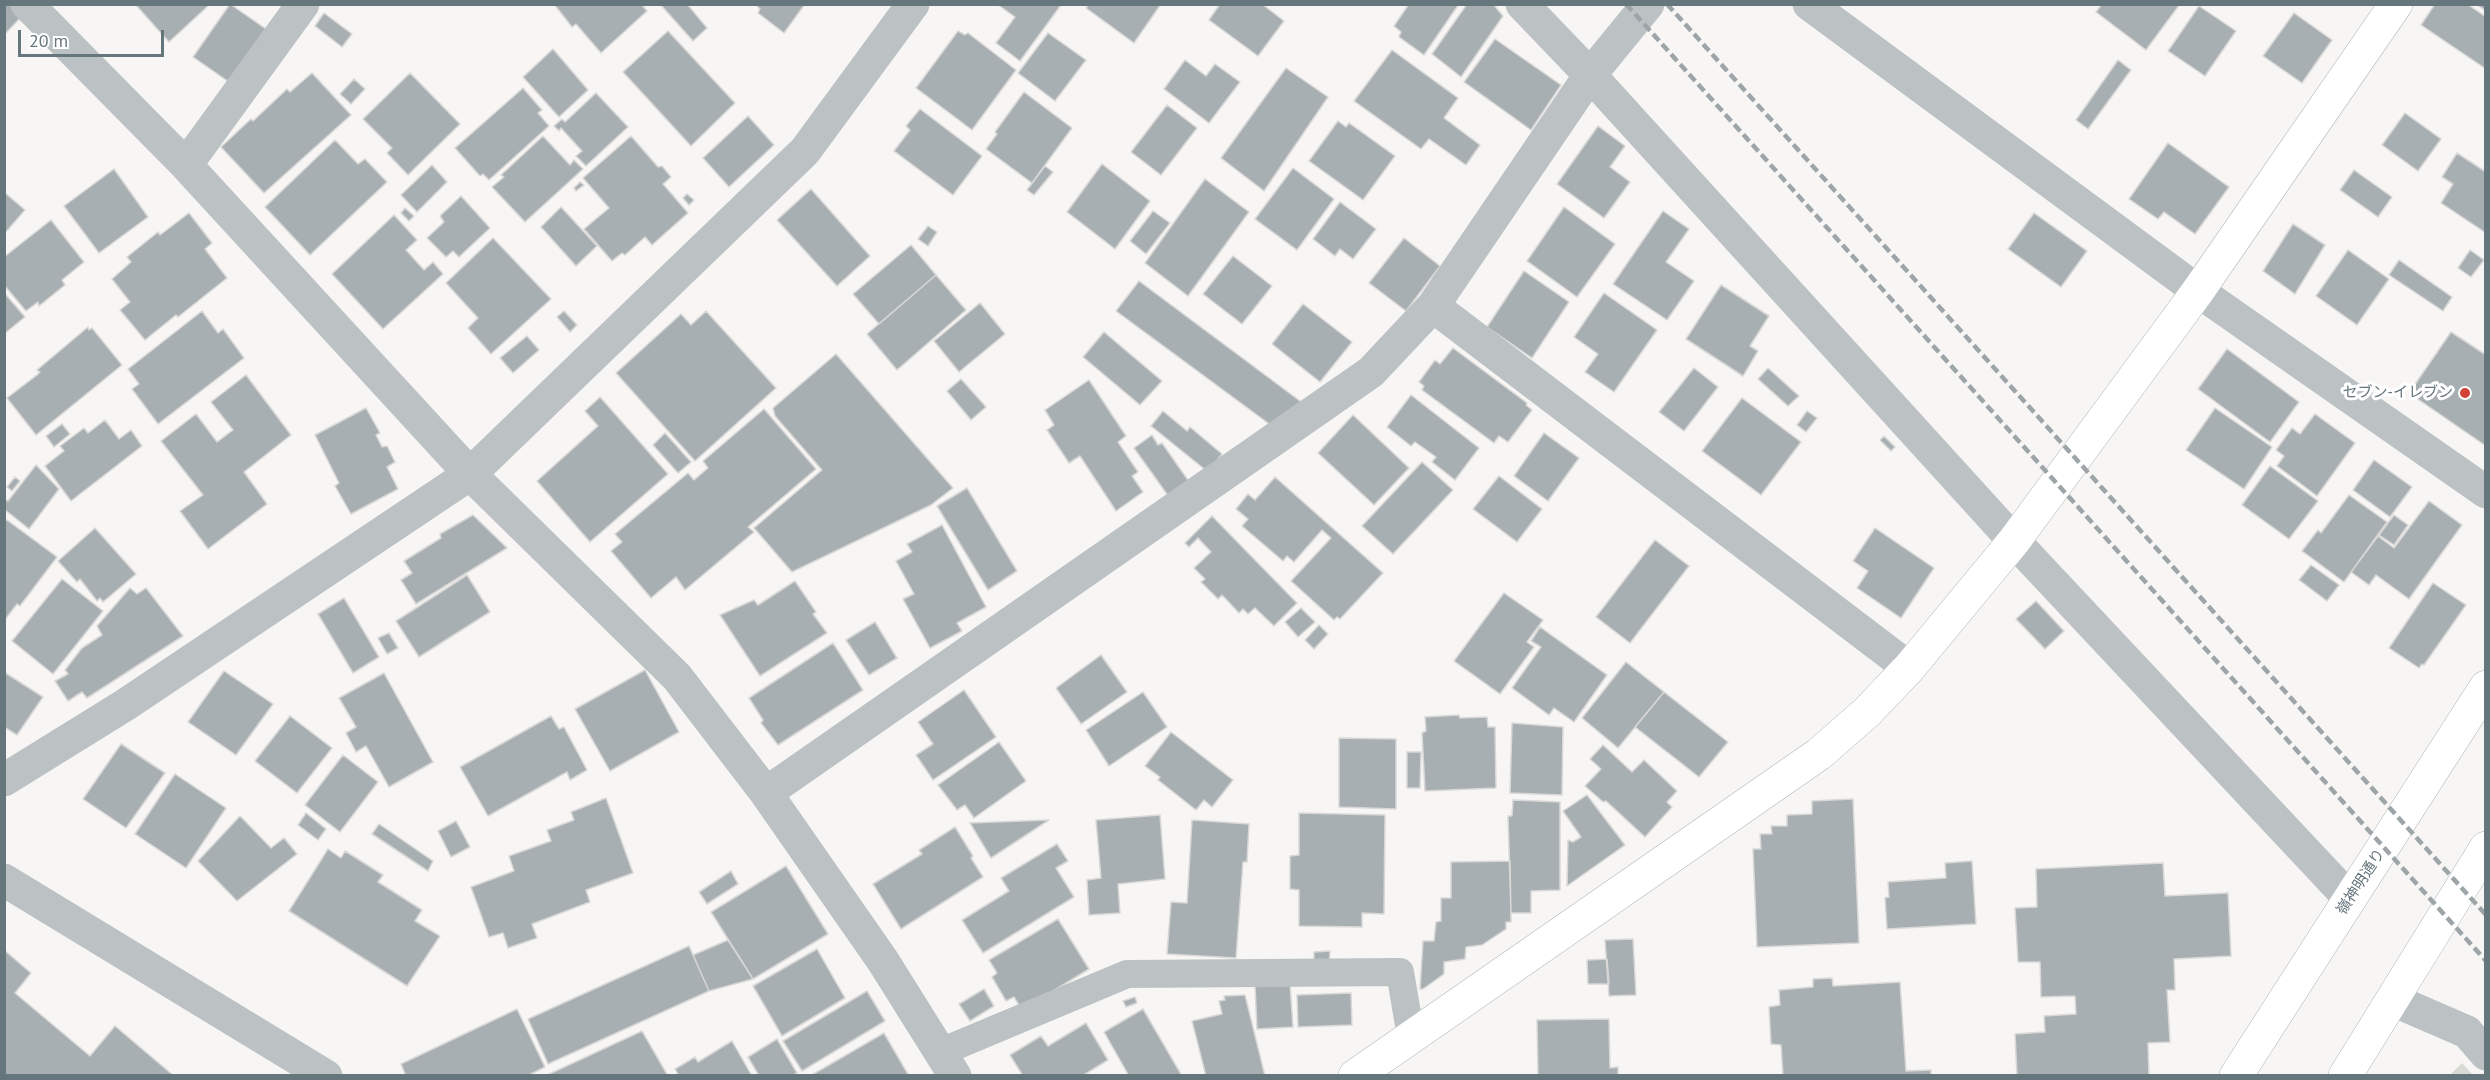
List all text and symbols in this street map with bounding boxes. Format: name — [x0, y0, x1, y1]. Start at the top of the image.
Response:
scale bar — [21, 18, 166, 56]
text: 20 m — [29, 29, 68, 52]
place label: セブン-イレブン — [2343, 384, 2453, 402]
marker: セブン-イレブン — [2458, 386, 2472, 400]
street label: 嶺神明通り — [2333, 846, 2389, 918]

